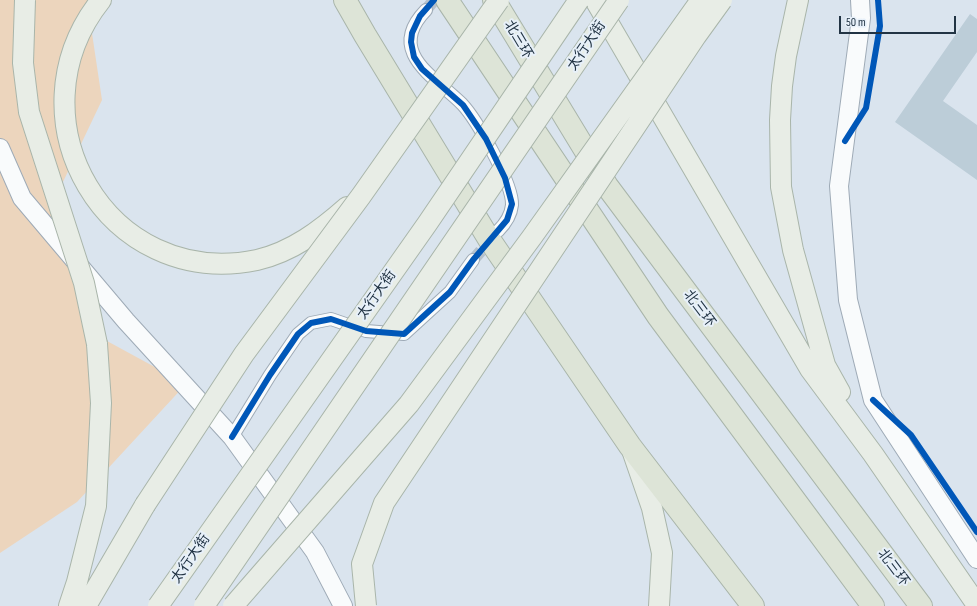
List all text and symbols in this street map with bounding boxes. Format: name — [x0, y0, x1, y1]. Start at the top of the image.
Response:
scale bar — [841, 8, 958, 34]
text: 50 m — [846, 15, 866, 30]
street label: 北三环 — [500, 18, 536, 62]
street label: 太行大街 — [564, 18, 610, 74]
street label: 太行大街 — [354, 267, 400, 323]
street label: 北三环 — [680, 287, 718, 331]
street label: 太行大街 — [168, 531, 214, 587]
street label: 北三环 — [874, 546, 912, 590]

